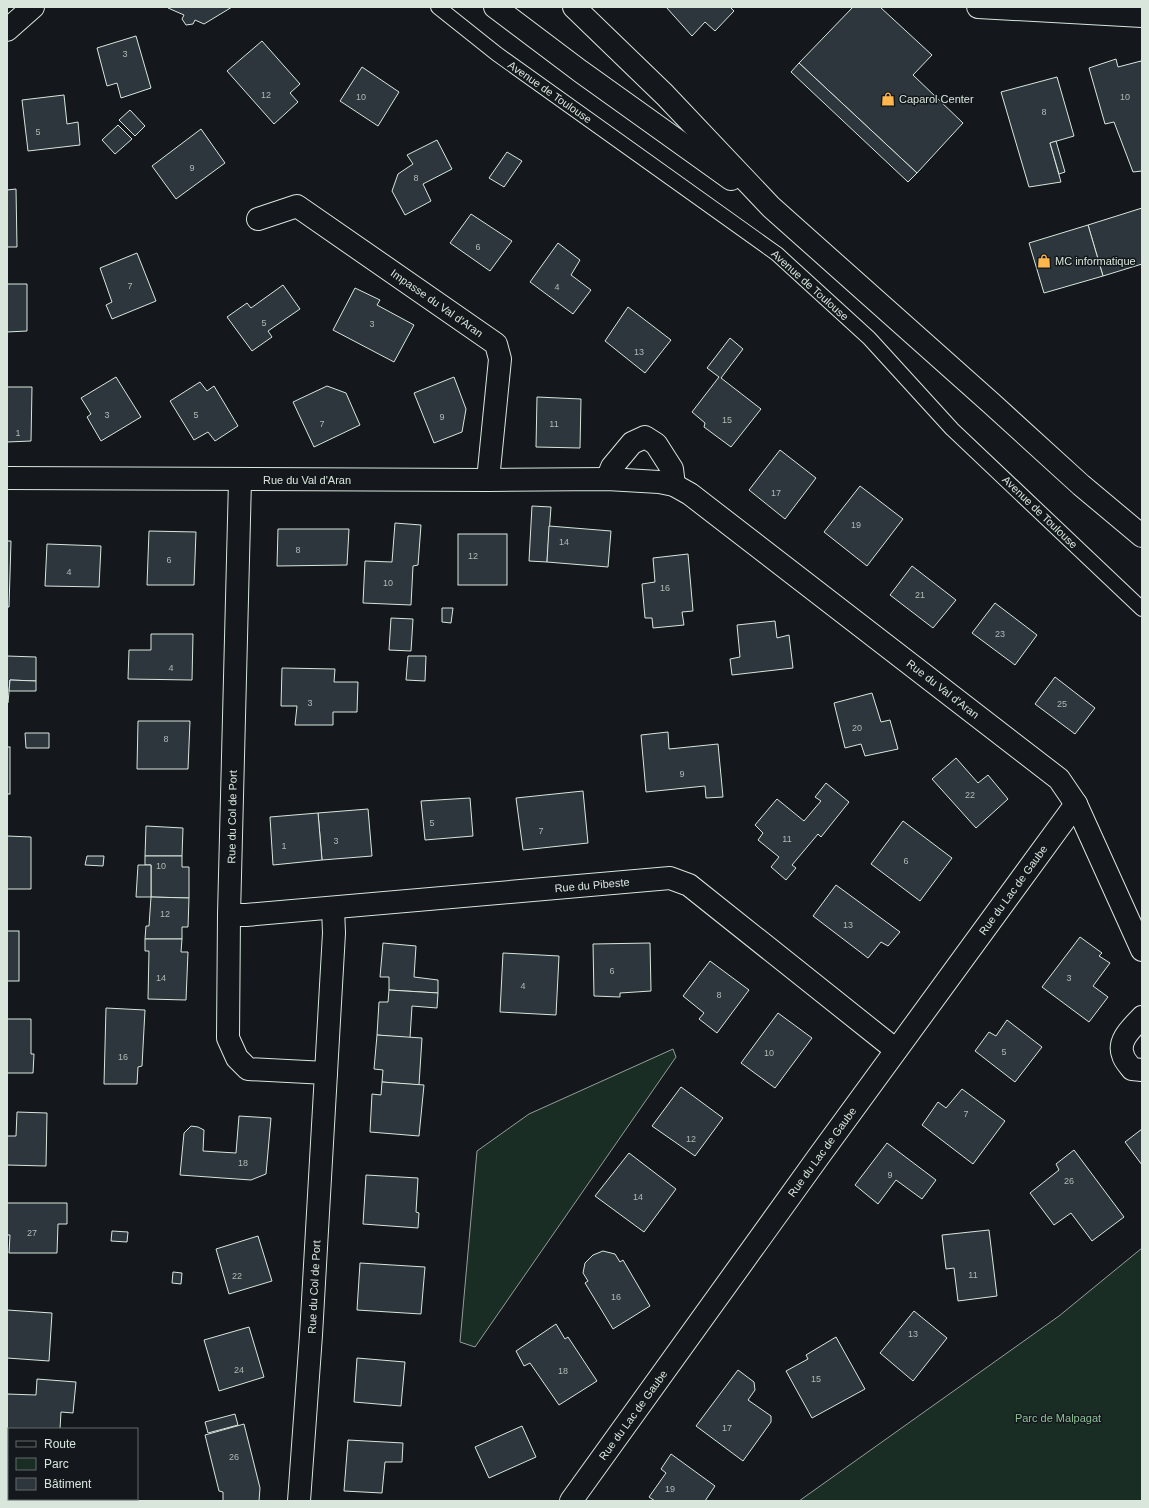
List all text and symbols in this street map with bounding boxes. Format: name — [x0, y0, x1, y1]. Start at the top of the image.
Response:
house number: 3 — [122, 49, 128, 59]
street label: Avenue de Toulouse — [506, 59, 594, 125]
house number: 12 — [261, 90, 271, 100]
shop icon: Caparol Center — [880, 91, 896, 107]
house number: 10 — [356, 92, 366, 102]
house number: 10 — [1120, 92, 1130, 102]
place label: Caparol Center — [899, 93, 974, 105]
house number: 8 — [1041, 107, 1047, 117]
house number: 5 — [35, 127, 41, 137]
house number: 9 — [189, 163, 195, 173]
house number: 8 — [413, 173, 419, 183]
house number: 6 — [475, 242, 481, 252]
street label: Avenue de Toulouse — [769, 247, 851, 323]
shop icon: MC informatique — [1036, 253, 1052, 269]
place label: MC informatique — [1055, 255, 1136, 267]
street label: Impasse du Val d'Aran — [389, 267, 485, 339]
house number: 7 — [127, 281, 133, 291]
house number: 4 — [554, 282, 560, 292]
house number: 5 — [261, 318, 267, 328]
house number: 3 — [369, 319, 375, 329]
house number: 13 — [634, 347, 644, 357]
house number: 3 — [104, 410, 110, 420]
house number: 5 — [193, 410, 199, 420]
house number: 9 — [439, 412, 445, 422]
house number: 15 — [722, 415, 732, 425]
house number: 7 — [319, 419, 325, 429]
house number: 11 — [549, 419, 559, 429]
house number: 1 — [15, 428, 21, 438]
street label: Avenue de Toulouse — [1000, 473, 1080, 551]
street label: Rue du Val d'Aran — [263, 474, 351, 486]
house number: 17 — [771, 488, 781, 498]
house number: 19 — [851, 520, 861, 530]
house number: 14 — [559, 537, 569, 547]
house number: 8 — [295, 545, 301, 555]
house number: 12 — [468, 551, 478, 561]
house number: 6 — [166, 555, 172, 565]
house number: 4 — [66, 567, 72, 577]
house number: 10 — [383, 578, 393, 588]
house number: 16 — [660, 583, 670, 593]
house number: 21 — [915, 590, 925, 600]
house number: 23 — [995, 629, 1005, 639]
street label: Rue du Val d'Aran — [905, 657, 981, 721]
house number: 4 — [168, 663, 174, 673]
house number: 3 — [307, 698, 313, 708]
house number: 25 — [1057, 699, 1067, 709]
house number: 20 — [852, 723, 862, 733]
house number: 8 — [163, 734, 169, 744]
house number: 9 — [679, 769, 685, 779]
street label: Rue du Col de Port — [225, 770, 239, 864]
house number: 22 — [965, 790, 975, 800]
house number: 5 — [429, 818, 435, 828]
house number: 7 — [538, 826, 544, 836]
house number: 11 — [782, 834, 792, 844]
house number: 3 — [333, 836, 339, 846]
house number: 1 — [281, 841, 287, 851]
street label: Rue du Lac de Gaube — [977, 843, 1049, 937]
house number: 6 — [903, 856, 909, 866]
house number: 10 — [156, 861, 166, 871]
street label: Rue du Pibeste — [554, 876, 630, 894]
house number: 12 — [160, 909, 170, 919]
house number: 13 — [843, 920, 853, 930]
house number: 6 — [609, 966, 615, 976]
house number: 14 — [156, 973, 166, 983]
house number: 3 — [1066, 973, 1072, 983]
house number: 4 — [520, 981, 526, 991]
house number: 8 — [716, 990, 722, 1000]
house number: 5 — [1001, 1047, 1007, 1057]
house number: 10 — [764, 1048, 774, 1058]
house number: 16 — [118, 1052, 128, 1062]
street label: Rue du Lac de Gaube — [786, 1105, 858, 1199]
house number: 7 — [963, 1109, 969, 1119]
house number: 12 — [686, 1134, 696, 1144]
house number: 18 — [238, 1158, 248, 1168]
house number: 9 — [887, 1170, 893, 1180]
house number: 26 — [1064, 1176, 1074, 1186]
house number: 14 — [633, 1192, 643, 1202]
house number: 27 — [27, 1228, 37, 1238]
street label: Rue du Col de Port — [306, 1240, 322, 1334]
house number: 11 — [968, 1270, 978, 1280]
house number: 22 — [232, 1271, 242, 1281]
house number: 16 — [611, 1292, 621, 1302]
house number: 13 — [908, 1329, 918, 1339]
house number: 24 — [234, 1365, 244, 1375]
house number: 18 — [558, 1366, 568, 1376]
street label: Rue du Lac de Gaube — [597, 1368, 669, 1462]
house number: 15 — [811, 1374, 821, 1384]
park label: Parc de Malpagat — [1015, 1412, 1101, 1424]
house number: 17 — [722, 1423, 732, 1433]
legend — [8, 1428, 138, 1500]
text: Route — [44, 1437, 76, 1451]
house number: 26 — [229, 1452, 239, 1462]
text: Parc — [44, 1457, 69, 1471]
text: Bâtiment — [44, 1477, 92, 1491]
house number: 19 — [665, 1484, 675, 1494]

